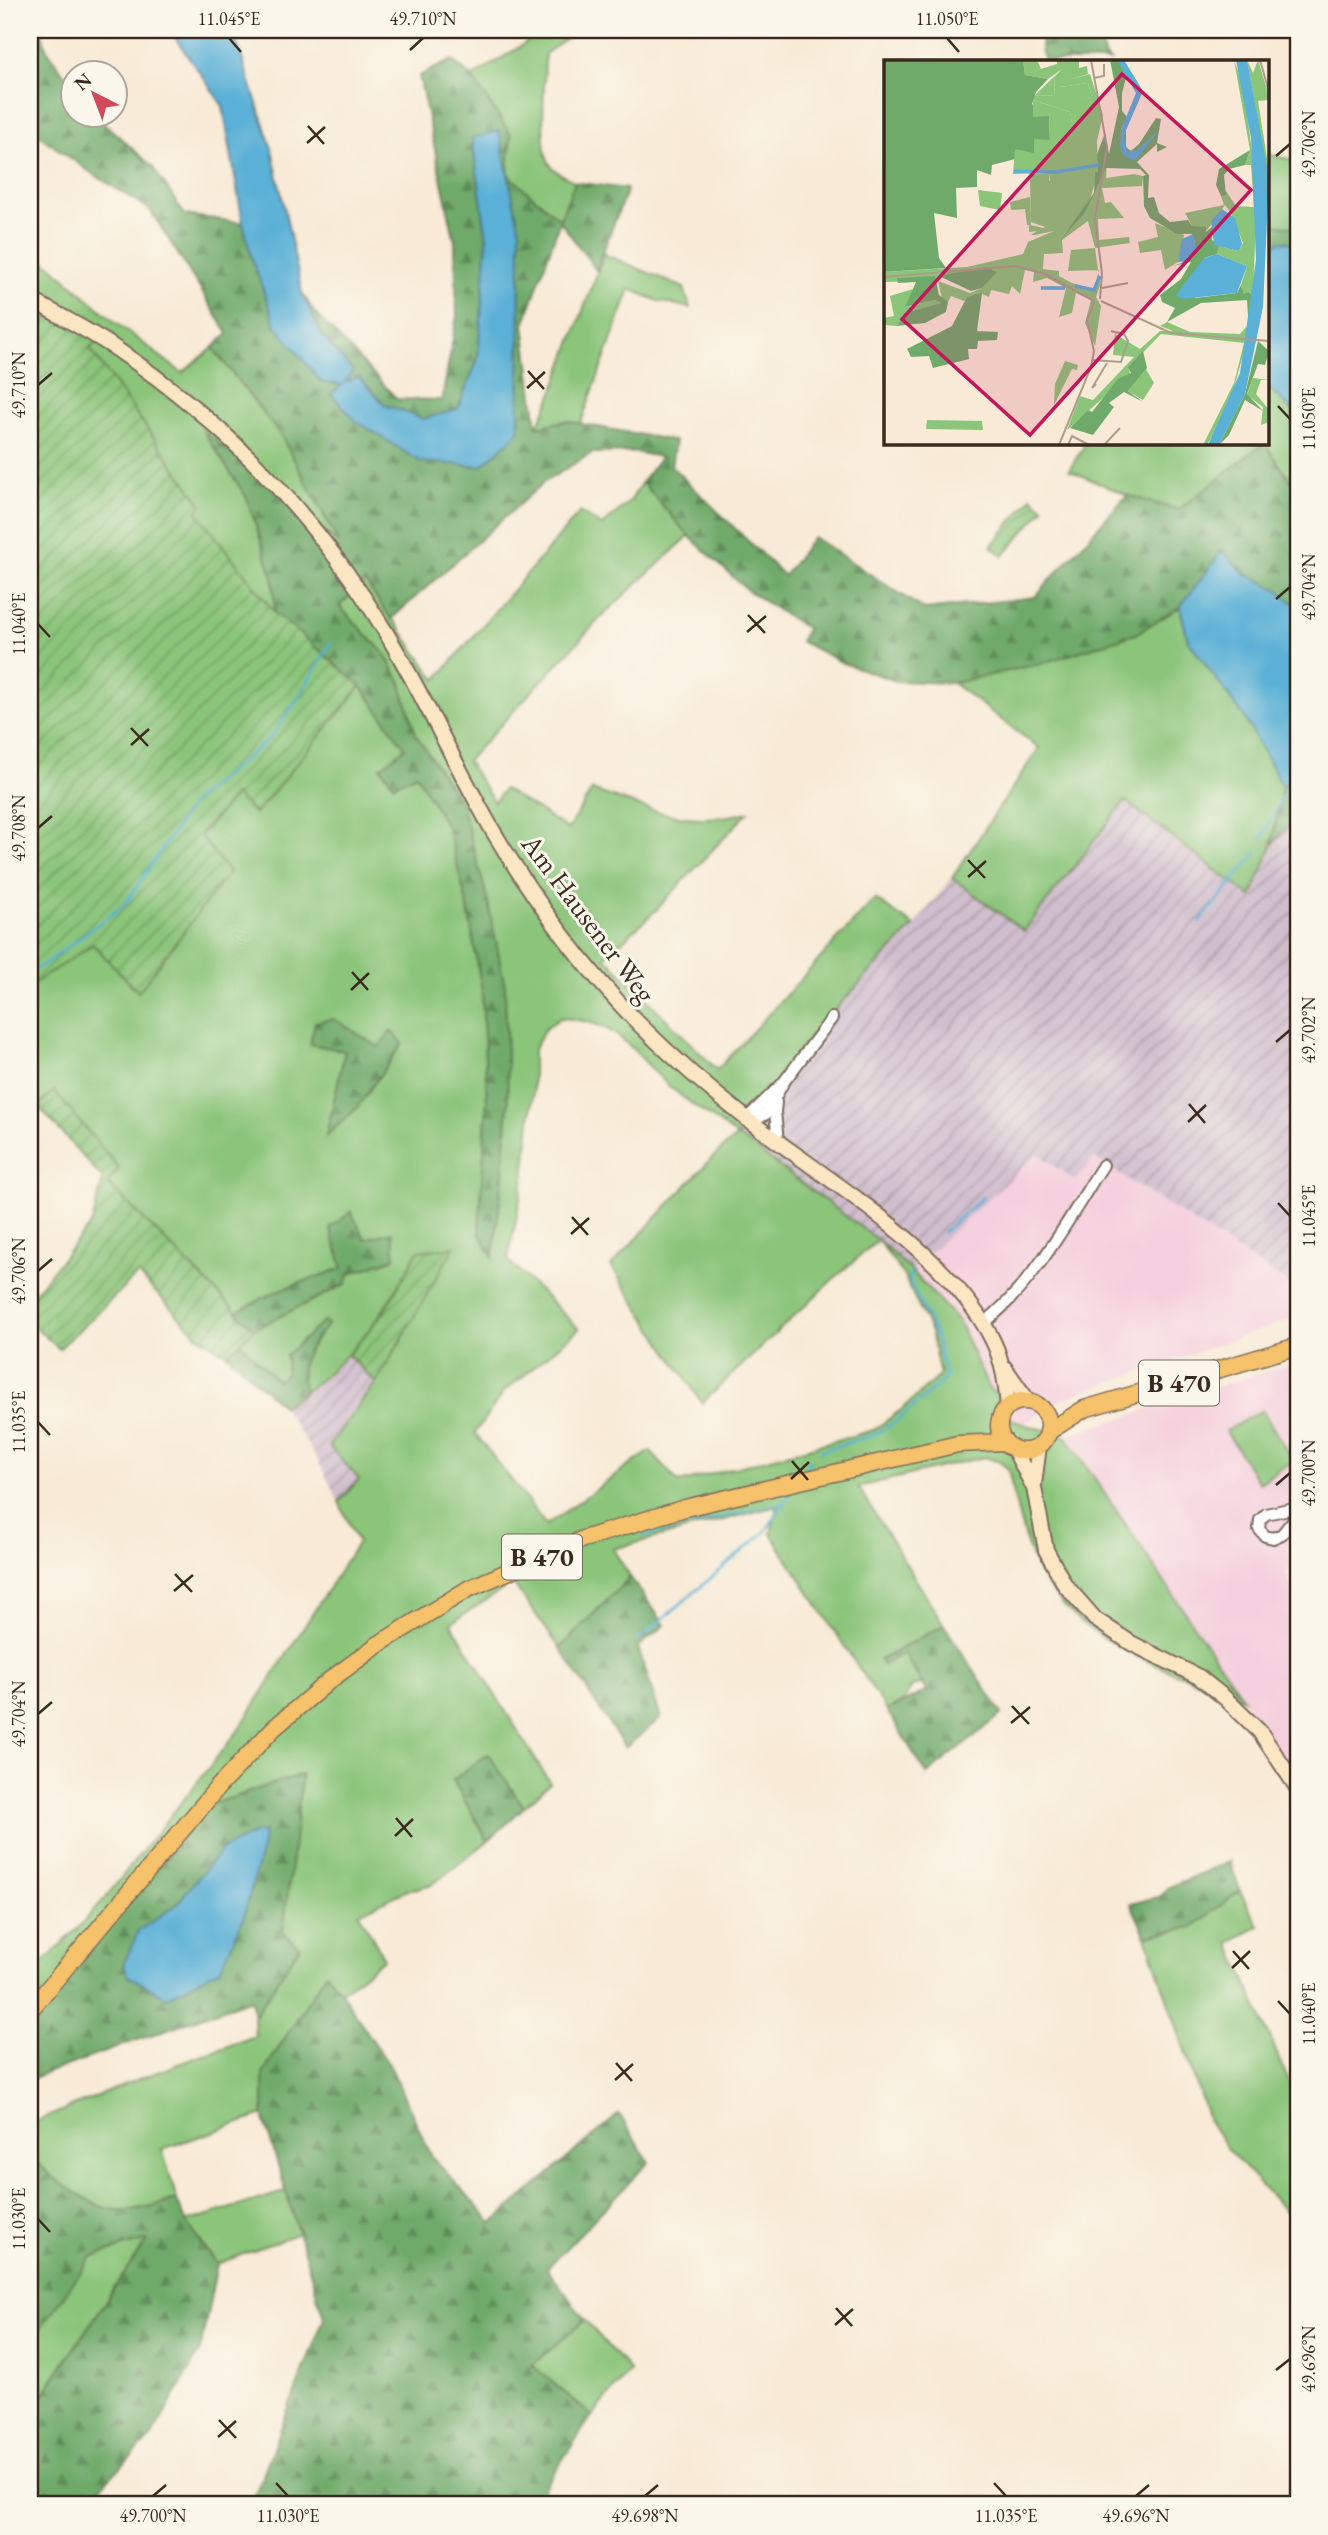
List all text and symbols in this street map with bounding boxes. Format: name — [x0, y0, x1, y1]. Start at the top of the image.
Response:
text: 11.045°E — [198, 7, 260, 30]
text: 49.710°N — [390, 7, 457, 30]
text: 11.050°E — [916, 7, 978, 30]
north arrow — [60, 60, 130, 130]
inset map — [884, 60, 1268, 444]
text: N — [69, 67, 98, 96]
text: 49.706°N — [1297, 110, 1320, 177]
text: 49.710°N — [7, 351, 30, 418]
text: 11.050°E — [1297, 388, 1320, 450]
text: 49.704°N — [1297, 553, 1320, 620]
text: 11.040°E — [7, 593, 30, 655]
text: 49.708°N — [7, 794, 30, 861]
street label: Am Hausener Weg — [513, 826, 665, 1010]
text: 49.702°N — [1297, 996, 1320, 1063]
text: 11.045°E — [1297, 1185, 1320, 1247]
text: 49.706°N — [7, 1237, 30, 1304]
road number: B 470 — [1139, 1360, 1219, 1406]
text: 11.035°E — [7, 1391, 30, 1453]
text: 49.700°N — [1297, 1439, 1320, 1506]
road number: B 470 — [502, 1534, 582, 1580]
text: 49.704°N — [7, 1680, 30, 1747]
text: 11.040°E — [1297, 1983, 1320, 2045]
text: 11.030°E — [7, 2188, 30, 2250]
text: 49.696°N — [1297, 2325, 1320, 2392]
text: 49.700°N — [120, 2504, 187, 2527]
text: 11.030°E — [257, 2504, 319, 2527]
text: 49.698°N — [612, 2504, 679, 2527]
text: 11.035°E — [975, 2504, 1037, 2527]
text: 49.696°N — [1103, 2504, 1170, 2527]

